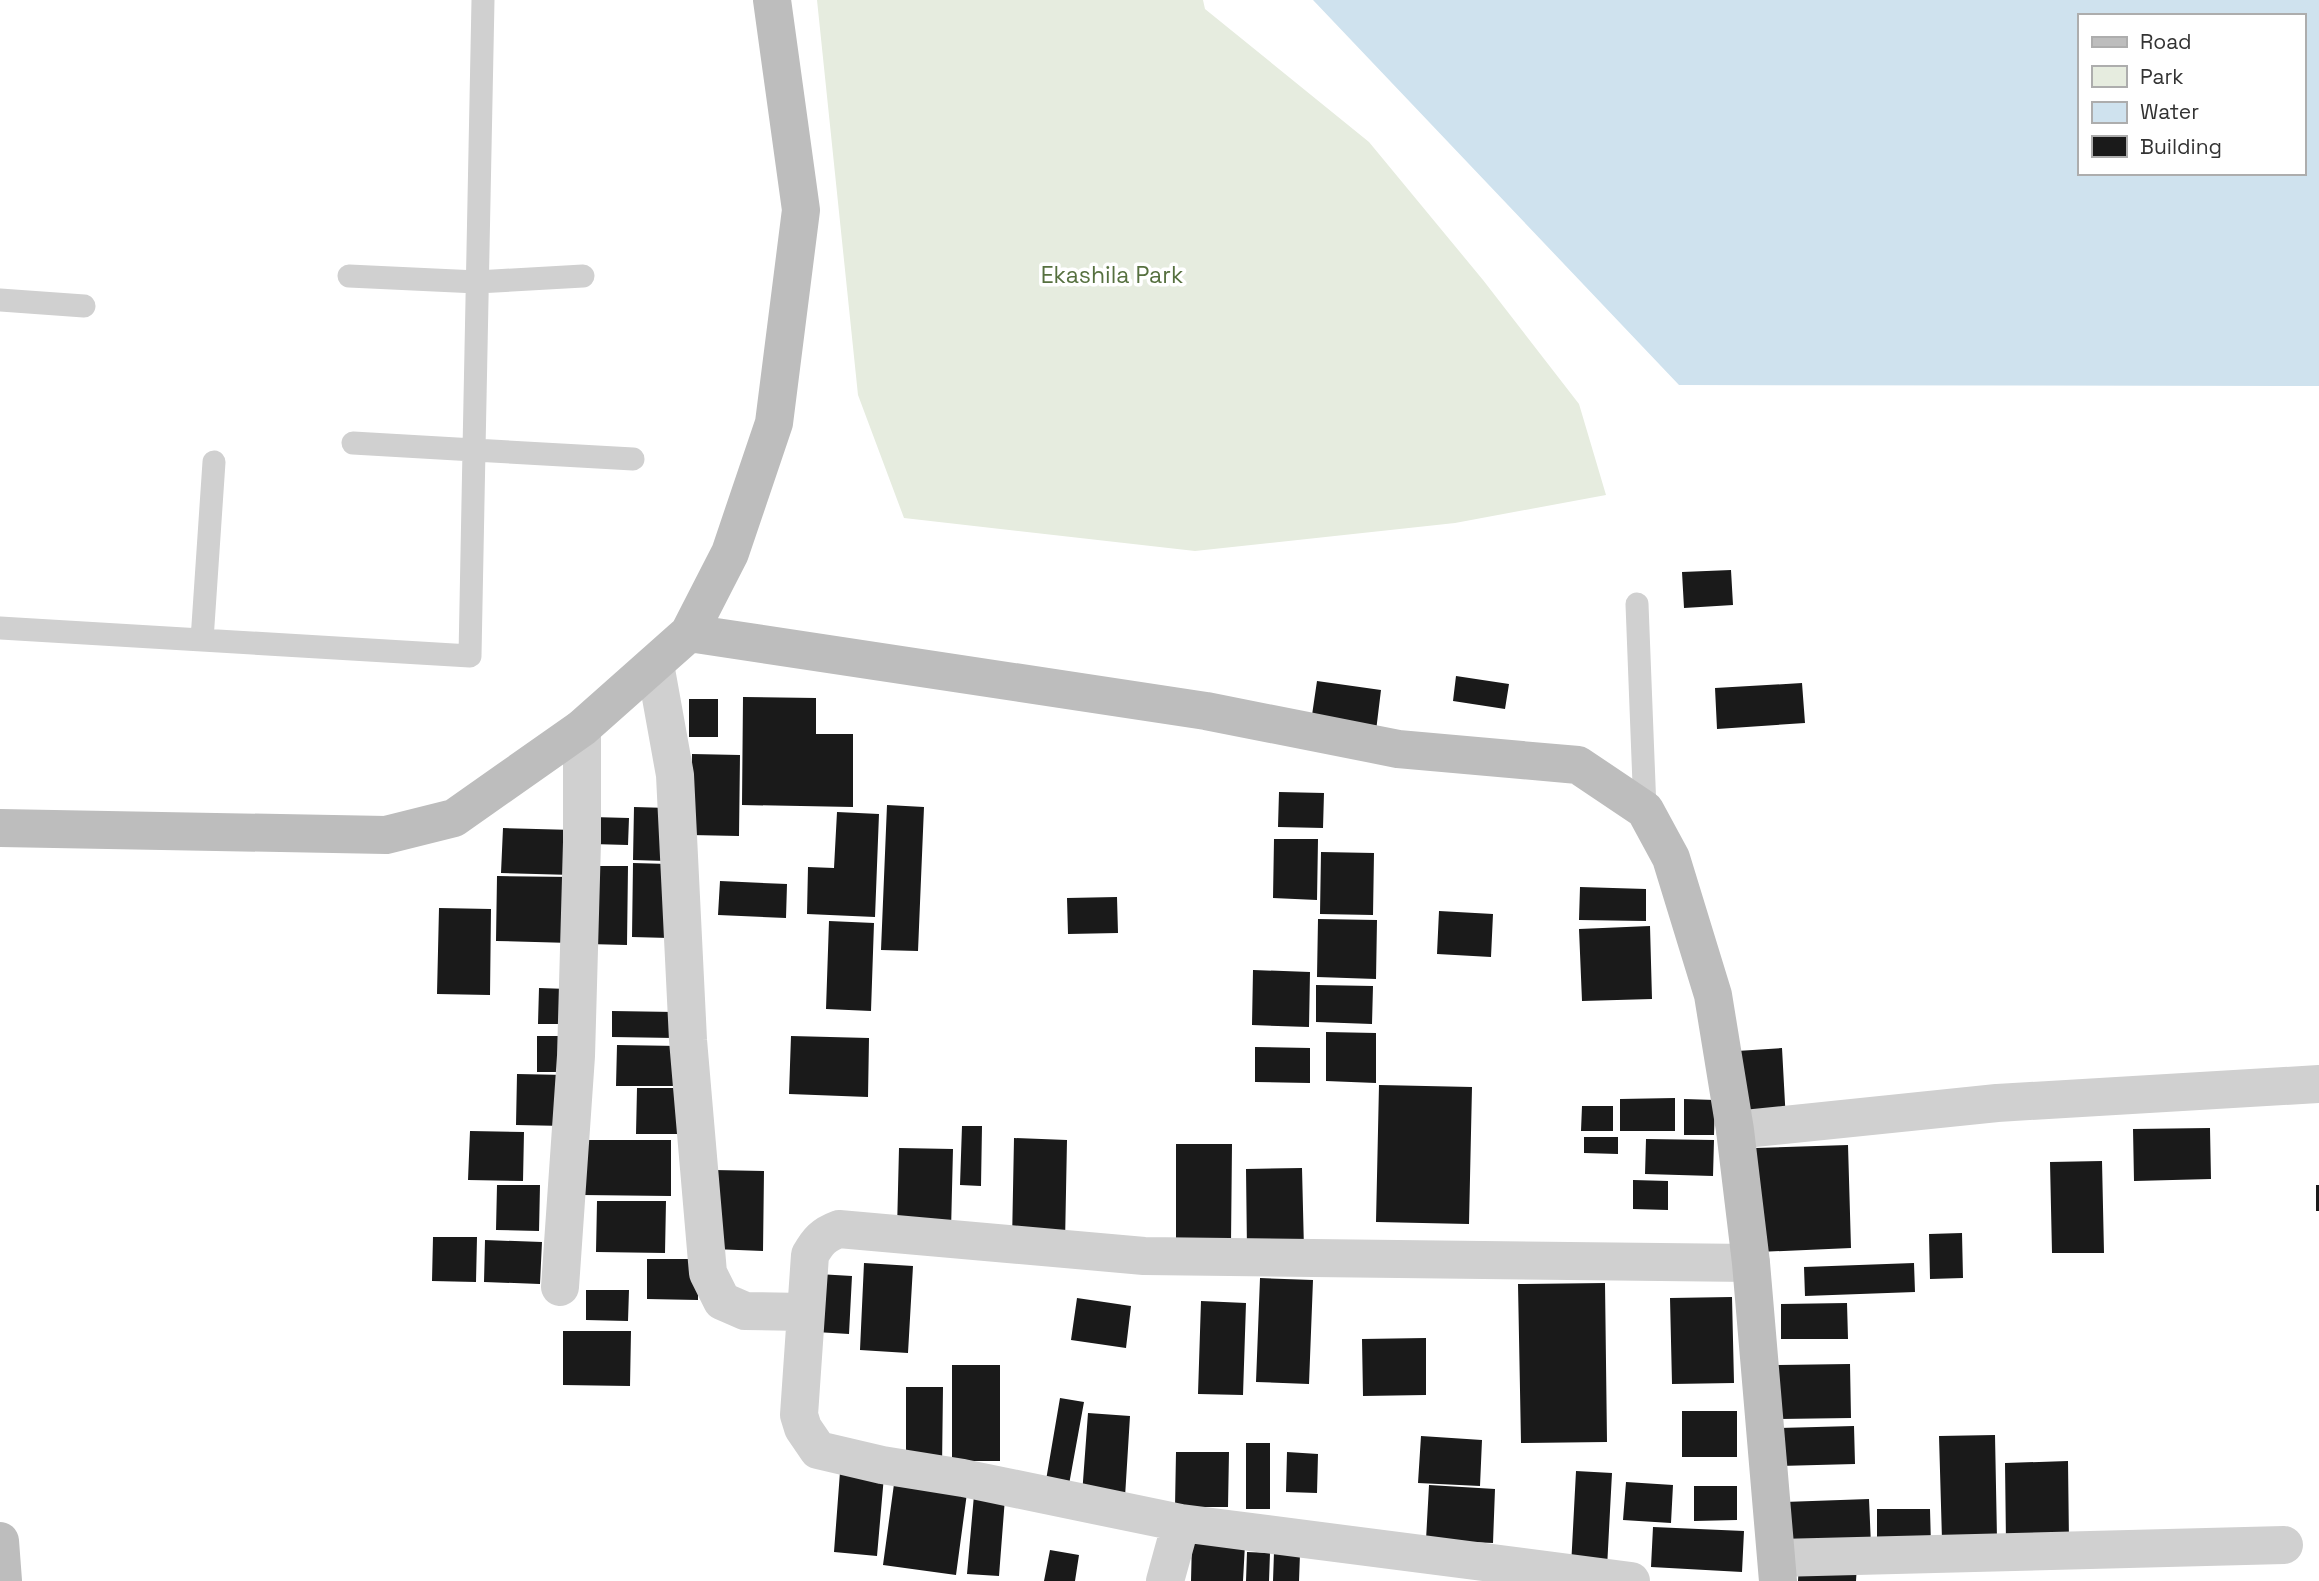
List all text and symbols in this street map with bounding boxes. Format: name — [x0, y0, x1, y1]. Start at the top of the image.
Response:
legend — [2078, 14, 2305, 175]
text: Road — [2140, 28, 2192, 55]
text: Park — [2140, 63, 2184, 90]
text: Water — [2140, 98, 2199, 125]
text: Building — [2140, 133, 2222, 160]
park label: Ekashila Park — [1041, 260, 1183, 290]

